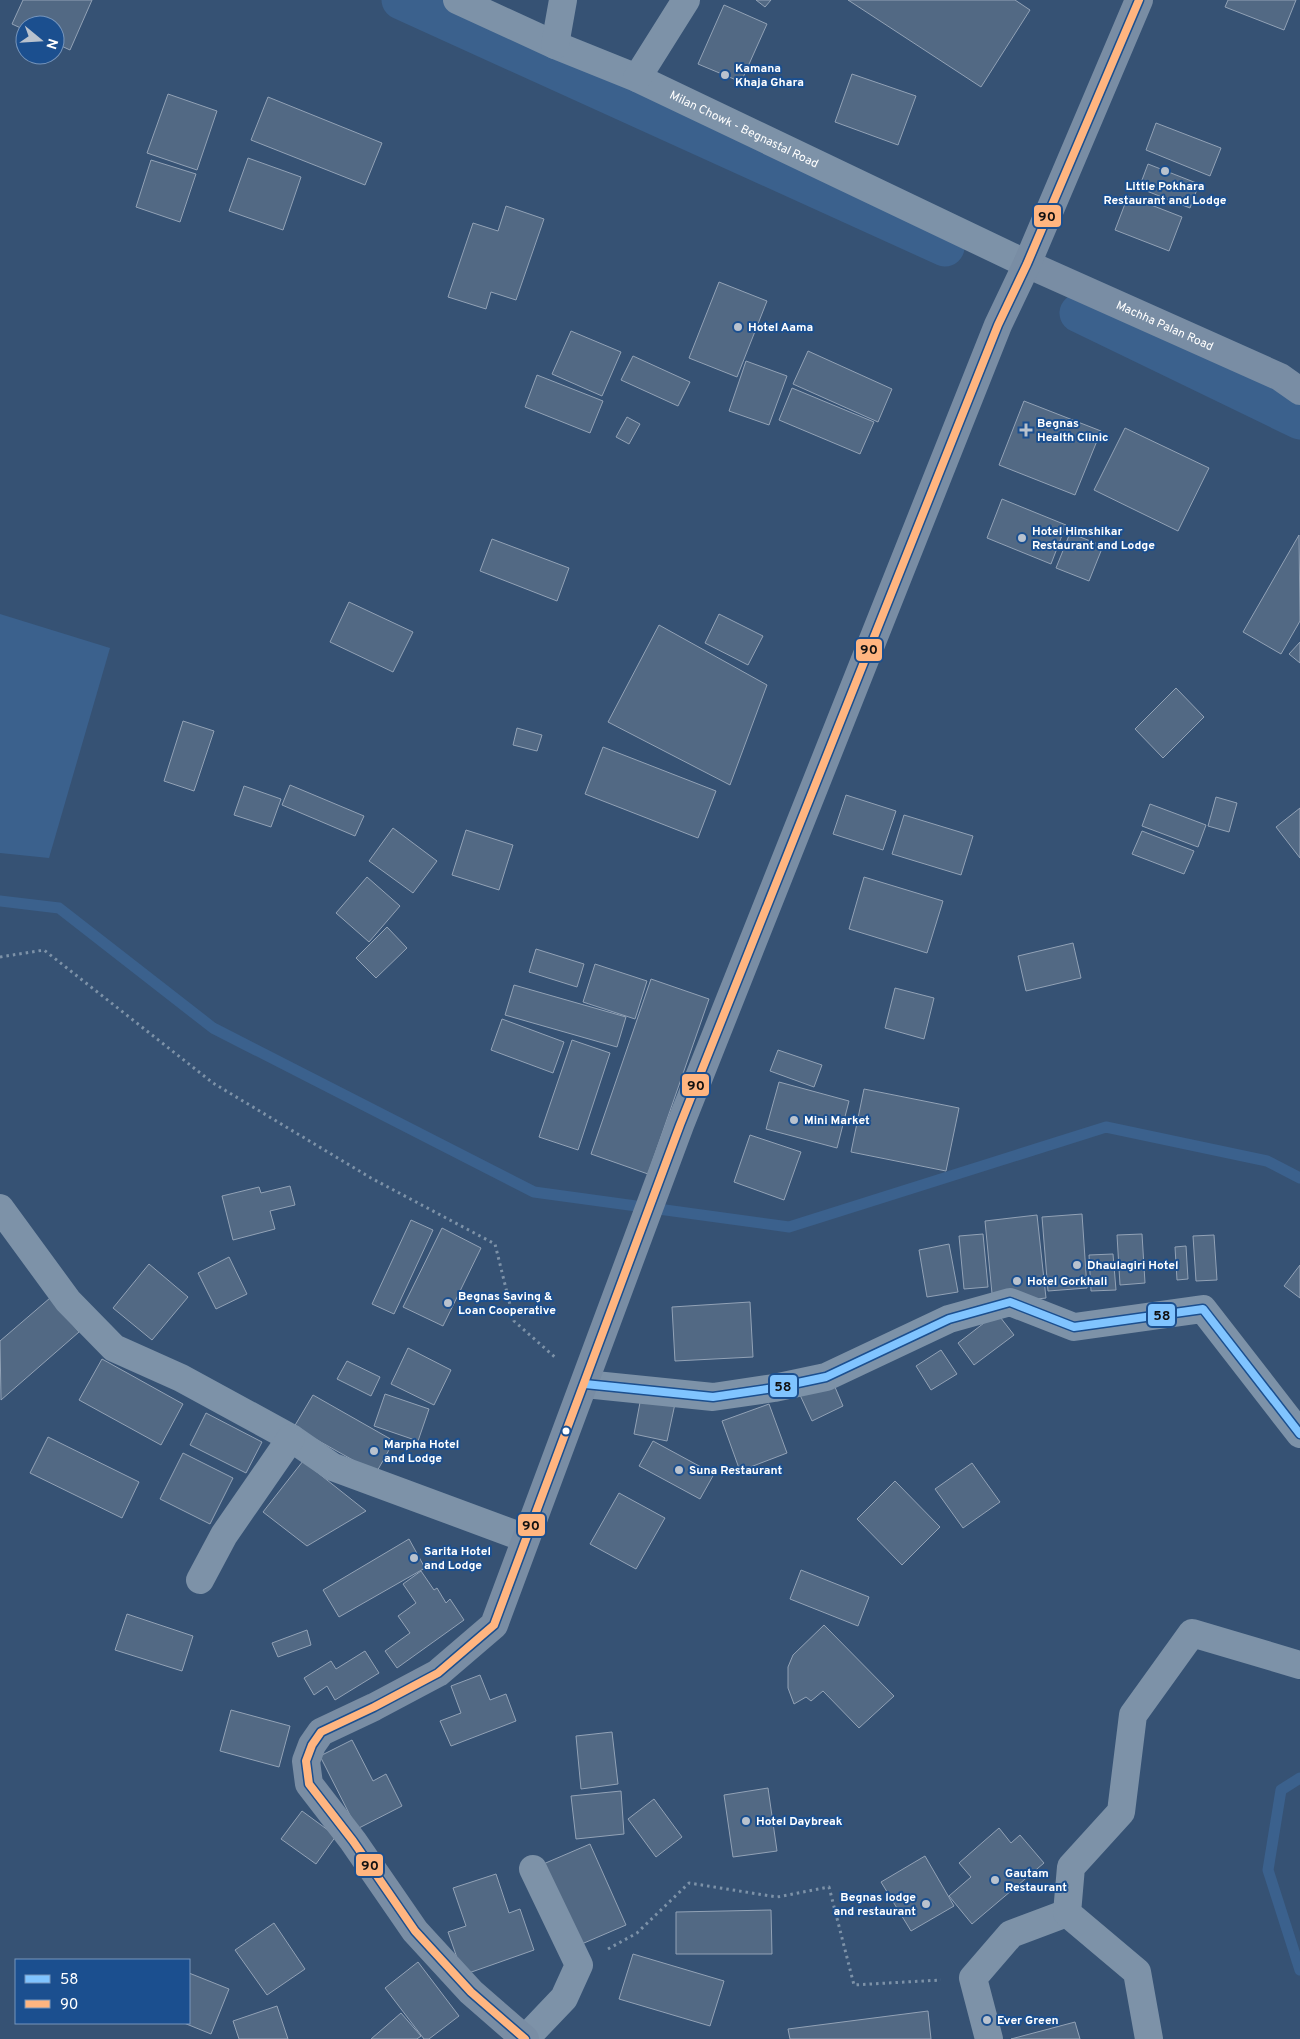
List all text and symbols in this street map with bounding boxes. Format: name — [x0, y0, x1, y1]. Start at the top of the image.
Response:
north arrow — [15, 15, 65, 65]
text: N — [41, 36, 61, 51]
place label: Kamana Khaja Ghara — [735, 61, 804, 91]
marker: Kamana Khaja Ghara — [719, 69, 731, 81]
street label: Milan Chowk - Begnastal Road — [667, 88, 821, 172]
marker: Little Pokhara Restaurant and Lodge — [1159, 165, 1171, 177]
place label: Little Pokhara Restaurant and Lodge — [1104, 179, 1227, 209]
line badge: 90 — [1033, 204, 1062, 228]
text: 90 — [1038, 209, 1056, 226]
street label: Machha Palan Road — [1113, 298, 1216, 355]
place label: Hotel Aama — [748, 320, 813, 336]
marker: Hotel Aama — [732, 321, 744, 333]
place label: Begnas Health Clinic — [1037, 416, 1109, 446]
marker: Begnas Health Clinic — [1019, 423, 1033, 437]
place label: Hotel Himshikar Restaurant and Lodge — [1032, 524, 1155, 554]
marker: Hotel Himshikar Restaurant and Lodge — [1016, 532, 1028, 544]
line badge: 90 — [855, 638, 883, 662]
text: 90 — [860, 642, 878, 659]
line badge: 90 — [681, 1073, 710, 1097]
text: 90 — [687, 1078, 705, 1095]
place label: Mini Market — [804, 1113, 870, 1129]
marker: Mini Market — [788, 1114, 800, 1126]
place label: Dhaulagiri Hotel — [1087, 1258, 1178, 1274]
marker: Dhaulagiri Hotel — [1071, 1259, 1083, 1271]
place label: Hotel Gorkhali — [1027, 1274, 1107, 1290]
marker: Hotel Gorkhali — [1011, 1275, 1023, 1287]
place label: Begnas Saving & Loan Cooperative — [458, 1289, 556, 1319]
marker: Begnas Saving & Loan Cooperative — [442, 1297, 454, 1309]
line badge: 58 — [1147, 1303, 1176, 1327]
text: 58 — [1153, 1308, 1171, 1325]
line badge: 58 — [769, 1374, 798, 1398]
text: 58 — [774, 1379, 792, 1396]
unlabelled marker — [561, 1426, 571, 1436]
place label: Marpha Hotel and Lodge — [384, 1437, 459, 1467]
marker: Marpha Hotel and Lodge — [368, 1445, 380, 1457]
place label: Suna Restaurant — [689, 1463, 782, 1479]
marker: Suna Restaurant — [673, 1464, 685, 1476]
line badge: 90 — [517, 1513, 546, 1537]
text: 90 — [522, 1518, 540, 1535]
place label: Sarita Hotel and Lodge — [424, 1544, 491, 1574]
marker: Sarita Hotel and Lodge — [408, 1552, 420, 1564]
place label: Hotel Daybreak — [756, 1814, 843, 1830]
marker: Hotel Daybreak — [740, 1815, 752, 1827]
line badge: 90 — [355, 1853, 384, 1877]
text: 90 — [361, 1858, 379, 1875]
place label: Gautam Restaurant — [1005, 1866, 1067, 1896]
marker: Gautam Restaurant — [989, 1874, 1001, 1886]
place label: Begnas lodge and restaurant — [833, 1890, 916, 1920]
marker: Begnas lodge and restaurant — [920, 1898, 932, 1910]
legend — [15, 1959, 190, 2024]
text: 58 — [60, 1971, 78, 1990]
text: 90 — [60, 1996, 78, 2015]
place label: Ever Green — [997, 2013, 1059, 2029]
marker: Ever Green — [981, 2014, 993, 2026]

